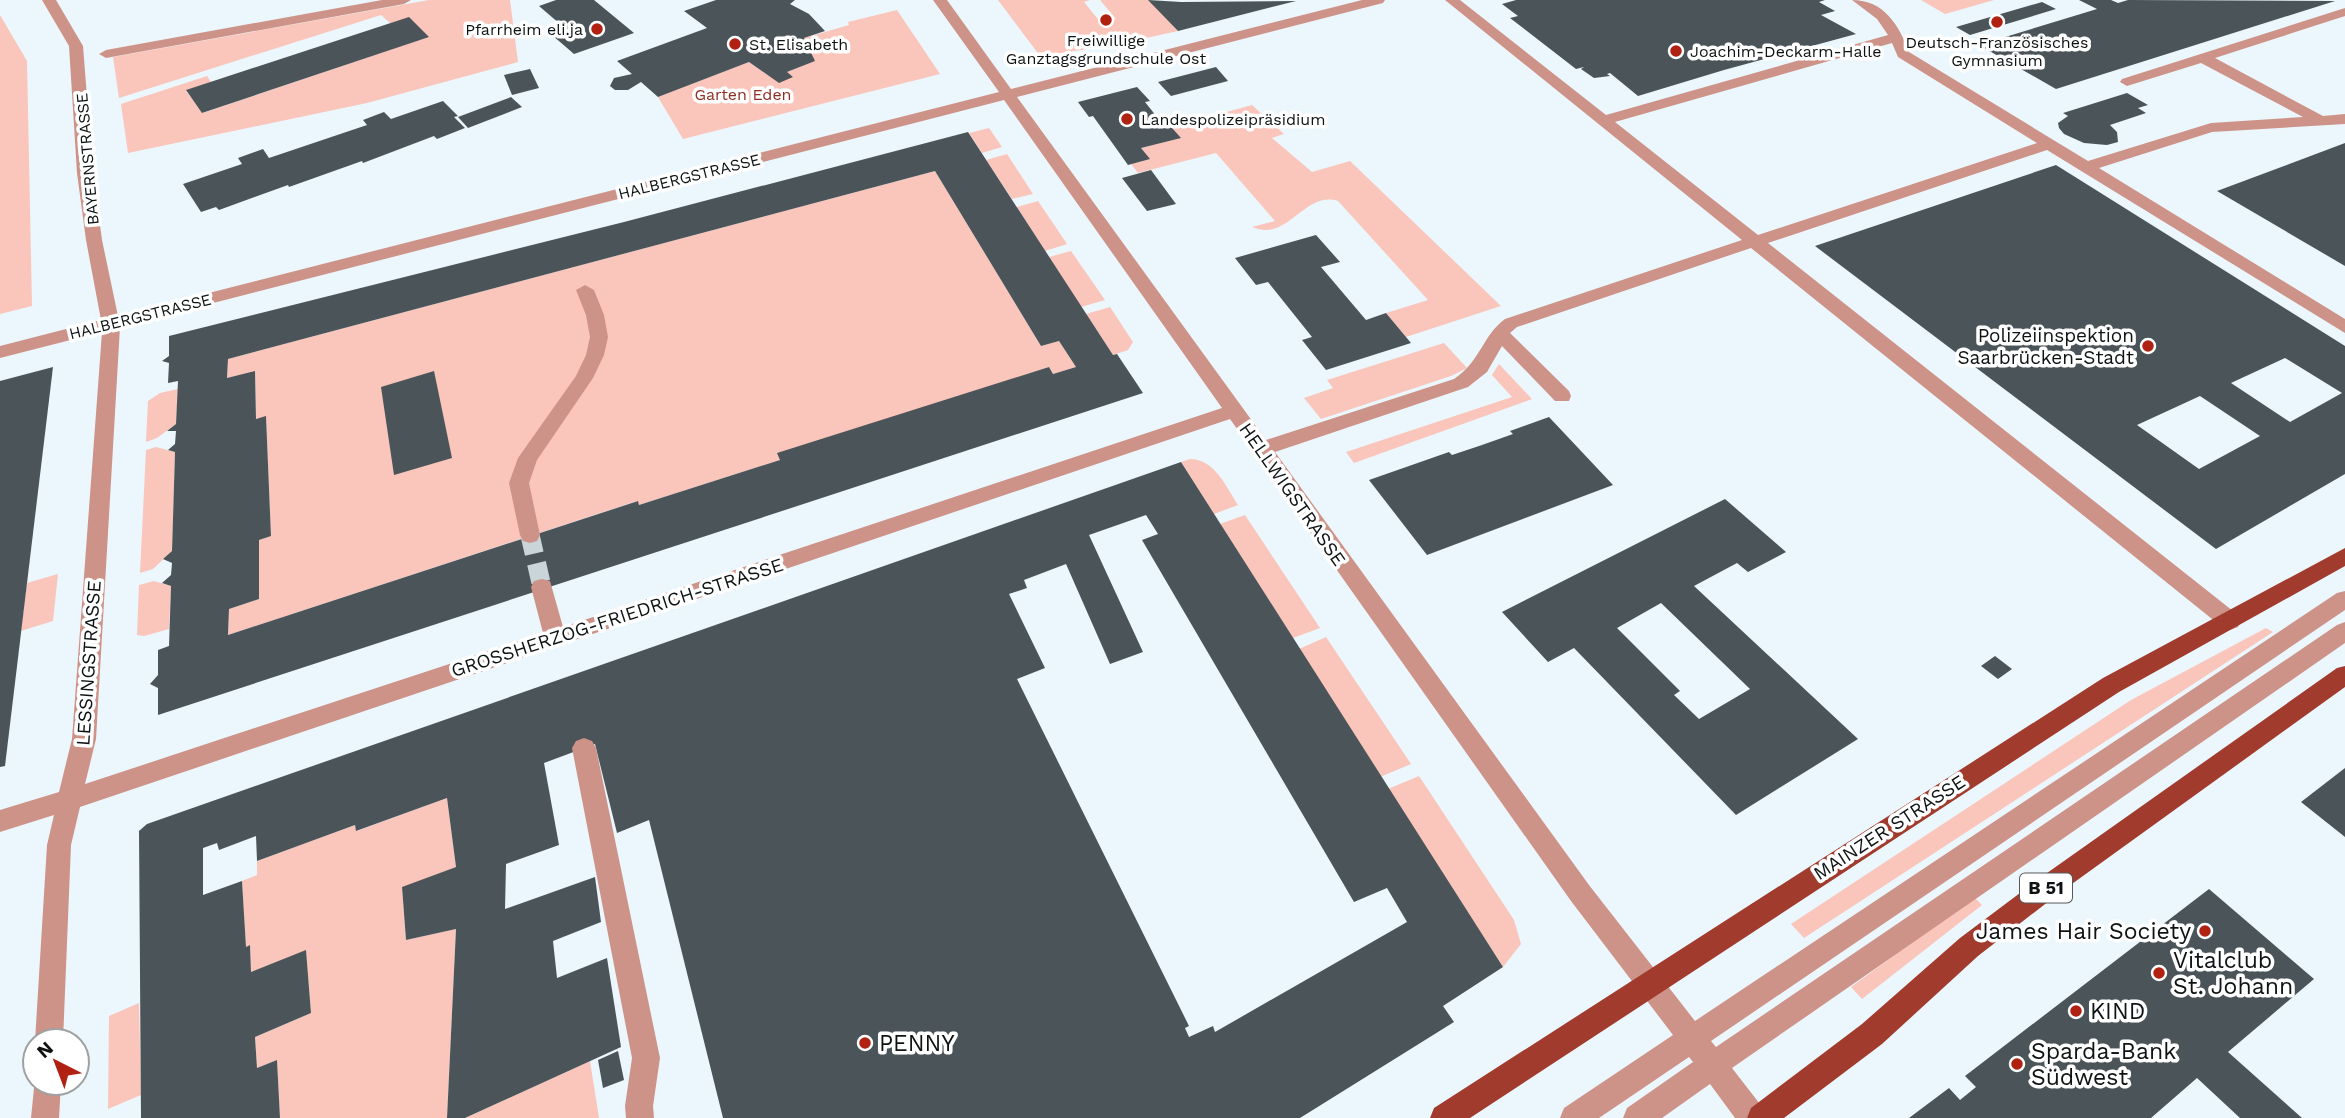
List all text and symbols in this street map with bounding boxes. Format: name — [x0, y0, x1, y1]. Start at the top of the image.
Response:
marker: Freiwillige Ganztagsgrundschule Ost — [1098, 12, 1114, 28]
marker: Deutsch-Französisches Gymnasium — [1989, 14, 2005, 30]
place label: Pfarrheim eli.ja — [465, 20, 583, 39]
marker: Pfarrheim eli.ja — [589, 21, 605, 37]
place label: Freiwillige Ganztagsgrundschule Ost — [1006, 31, 1207, 68]
place label: Deutsch-Französisches Gymnasium — [1906, 33, 2088, 70]
place label: St. Elisabeth — [749, 35, 848, 54]
marker: St. Elisabeth — [727, 36, 743, 52]
place label: Joachim-Deckarm-Halle — [1690, 42, 1881, 61]
marker: Joachim-Deckarm-Halle — [1668, 43, 1684, 59]
park label: Garten Eden — [694, 85, 792, 104]
street label: BAYERNSTRASSE — [72, 92, 103, 226]
place label: Landespolizeipräsidium — [1141, 110, 1325, 129]
marker: Landespolizeipräsidium — [1119, 111, 1135, 127]
street label: HALBERGSTRASSE — [616, 150, 762, 203]
street label: HALBERGSTRASSE — [67, 290, 213, 343]
place label: Polizeiinspektion Saarbrücken-Stadt — [1958, 324, 2134, 369]
marker: Polizeiinspektion Saarbrücken-Stadt — [2140, 338, 2156, 354]
street label: HELLWIGSTRASSE — [1234, 418, 1351, 570]
street label: GROSSHERZOG-FRIEDRICH-STRASSE — [448, 553, 786, 682]
street label: LESSINGSTRASSE — [71, 580, 106, 747]
street label: MAINZER STRASSE — [1809, 770, 1969, 885]
road number: B 51 — [2020, 874, 2072, 903]
place label: James Hair Society — [1976, 918, 2191, 945]
marker: James Hair Society — [2197, 923, 2213, 939]
place label: Vitalclub St. Johann — [2173, 947, 2293, 1000]
marker: Vitalclub St. Johann — [2151, 965, 2167, 981]
place label: KIND — [2090, 998, 2145, 1025]
marker: KIND — [2068, 1003, 2084, 1019]
north arrow — [21, 1027, 91, 1097]
place label: PENNY — [879, 1030, 955, 1057]
marker: PENNY — [857, 1035, 873, 1051]
text: N — [32, 1036, 58, 1063]
place label: Sparda-Bank Südwest — [2031, 1038, 2176, 1091]
marker: Sparda-Bank Südwest — [2009, 1056, 2025, 1072]

